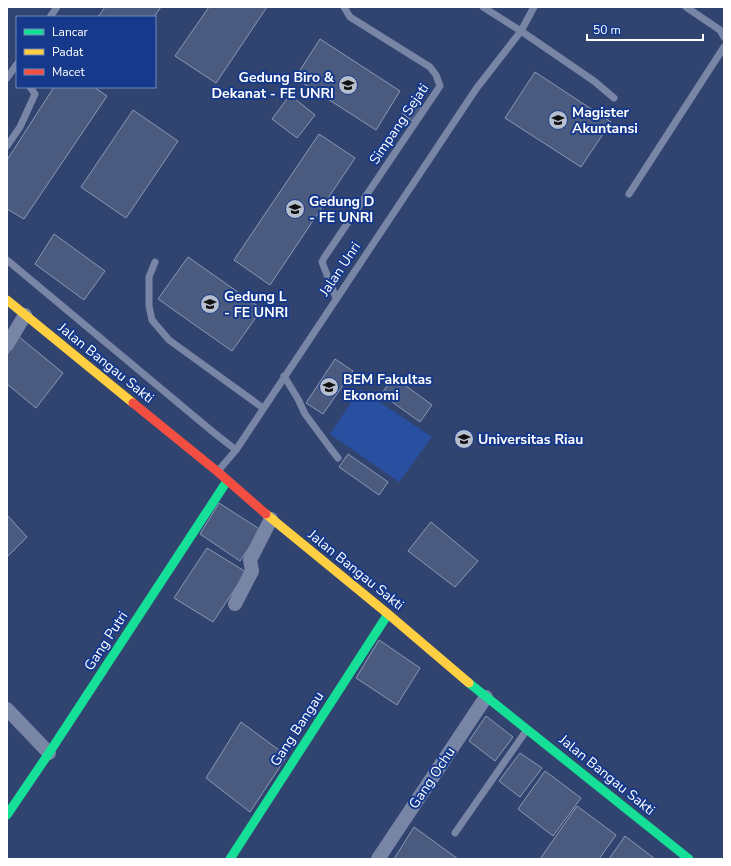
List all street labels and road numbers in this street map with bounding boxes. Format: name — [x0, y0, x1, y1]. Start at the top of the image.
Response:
street label: Simpang Sejati — [365, 80, 433, 168]
street label: Jalan Unri — [314, 238, 365, 301]
street label: Jalan Bangau Sakti — [53, 318, 158, 408]
street label: Jalan Bangau Sakti — [303, 525, 408, 615]
street label: Gang Putri — [80, 608, 132, 674]
street label: Gang Bangau — [266, 688, 328, 770]
street label: Jalan Bangau Sakti — [554, 730, 659, 820]
street label: Gang Ochu — [404, 744, 460, 812]

